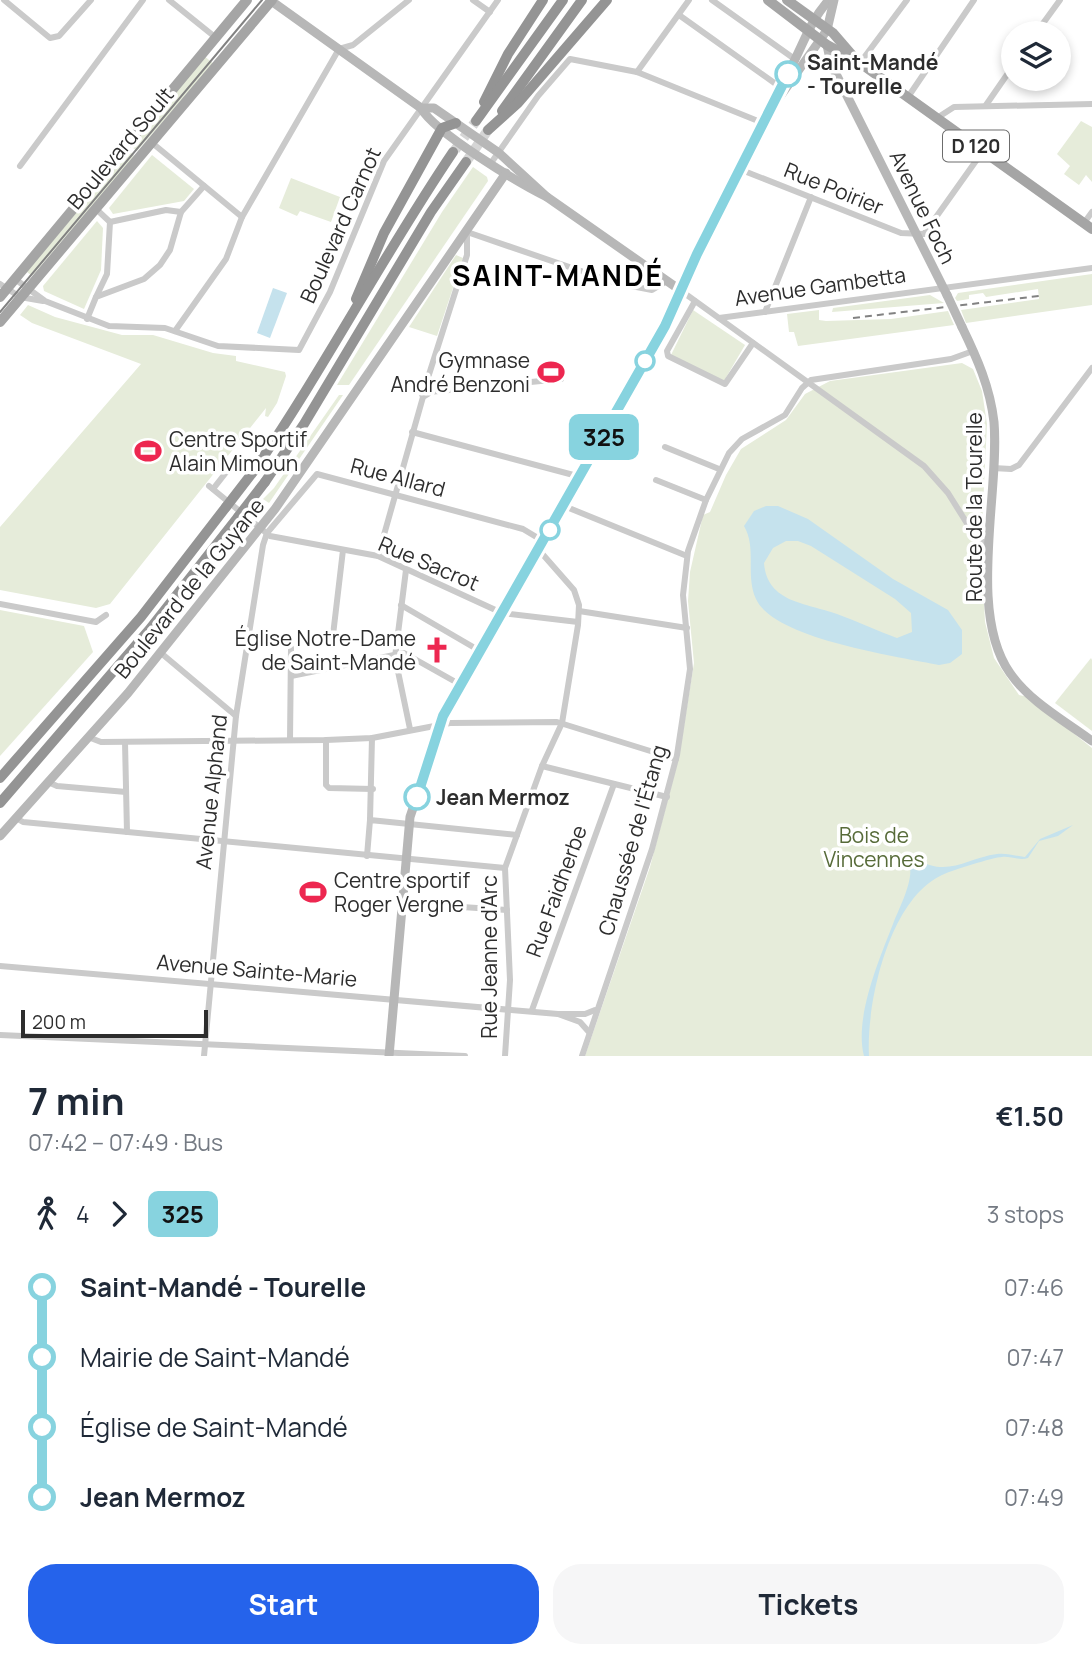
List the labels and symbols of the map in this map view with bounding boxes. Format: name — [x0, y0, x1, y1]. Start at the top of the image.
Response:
place label: Saint-Mandé - Tourelle — [807, 48, 938, 100]
marker: Saint-Mandé - Tourelle — [775, 61, 801, 87]
street label: Boulevard Soult — [61, 81, 179, 215]
road number: D 120 — [943, 130, 1009, 162]
street label: Boulevard Carnot — [293, 143, 387, 307]
street label: Avenue Foch — [883, 146, 963, 268]
street label: Rue Poirier — [780, 155, 888, 221]
district label: SAINT-MANDÉ — [452, 256, 664, 294]
street label: Avenue Gambetta — [733, 260, 907, 312]
place label: Gymnase André Benzoni — [390, 346, 530, 398]
unlabelled marker — [635, 351, 655, 371]
sports icon: Gymnase André Benzoni — [536, 357, 566, 387]
street label: Route de la Tourelle — [960, 412, 988, 602]
line badge: 325 — [564, 414, 644, 460]
place label: Centre Sportif Alain Mimoun — [169, 425, 307, 477]
sports icon: Centre Sportif Alain Mimoun — [133, 436, 163, 466]
street label: Rue Allard — [348, 451, 448, 503]
street label: Boulevard de la Guyane — [108, 492, 270, 684]
unlabelled marker — [540, 520, 560, 540]
street label: Rue Sacrot — [374, 529, 484, 597]
place label: Église Notre-Dame de Saint-Mandé — [235, 624, 416, 676]
church icon: Église Notre-Dame de Saint-Mandé — [422, 635, 452, 665]
street label: Avenue Alphand — [189, 713, 233, 871]
street label: Chaussée de l'Étang — [591, 741, 673, 939]
place label: Jean Mermoz — [436, 783, 570, 811]
marker: Jean Mermoz — [404, 784, 430, 810]
street label: Rue Faidherbe — [519, 821, 593, 961]
park label: Bois de Vincennes — [823, 821, 925, 873]
place label: Centre sportif Roger Vergne — [334, 866, 470, 918]
street label: Rue Jeanne d'Arc — [475, 875, 503, 1039]
sports icon: Centre sportif Roger Vergne — [298, 877, 328, 907]
street label: Avenue Sainte-Marie — [156, 947, 358, 993]
scale bar — [21, 1007, 208, 1039]

